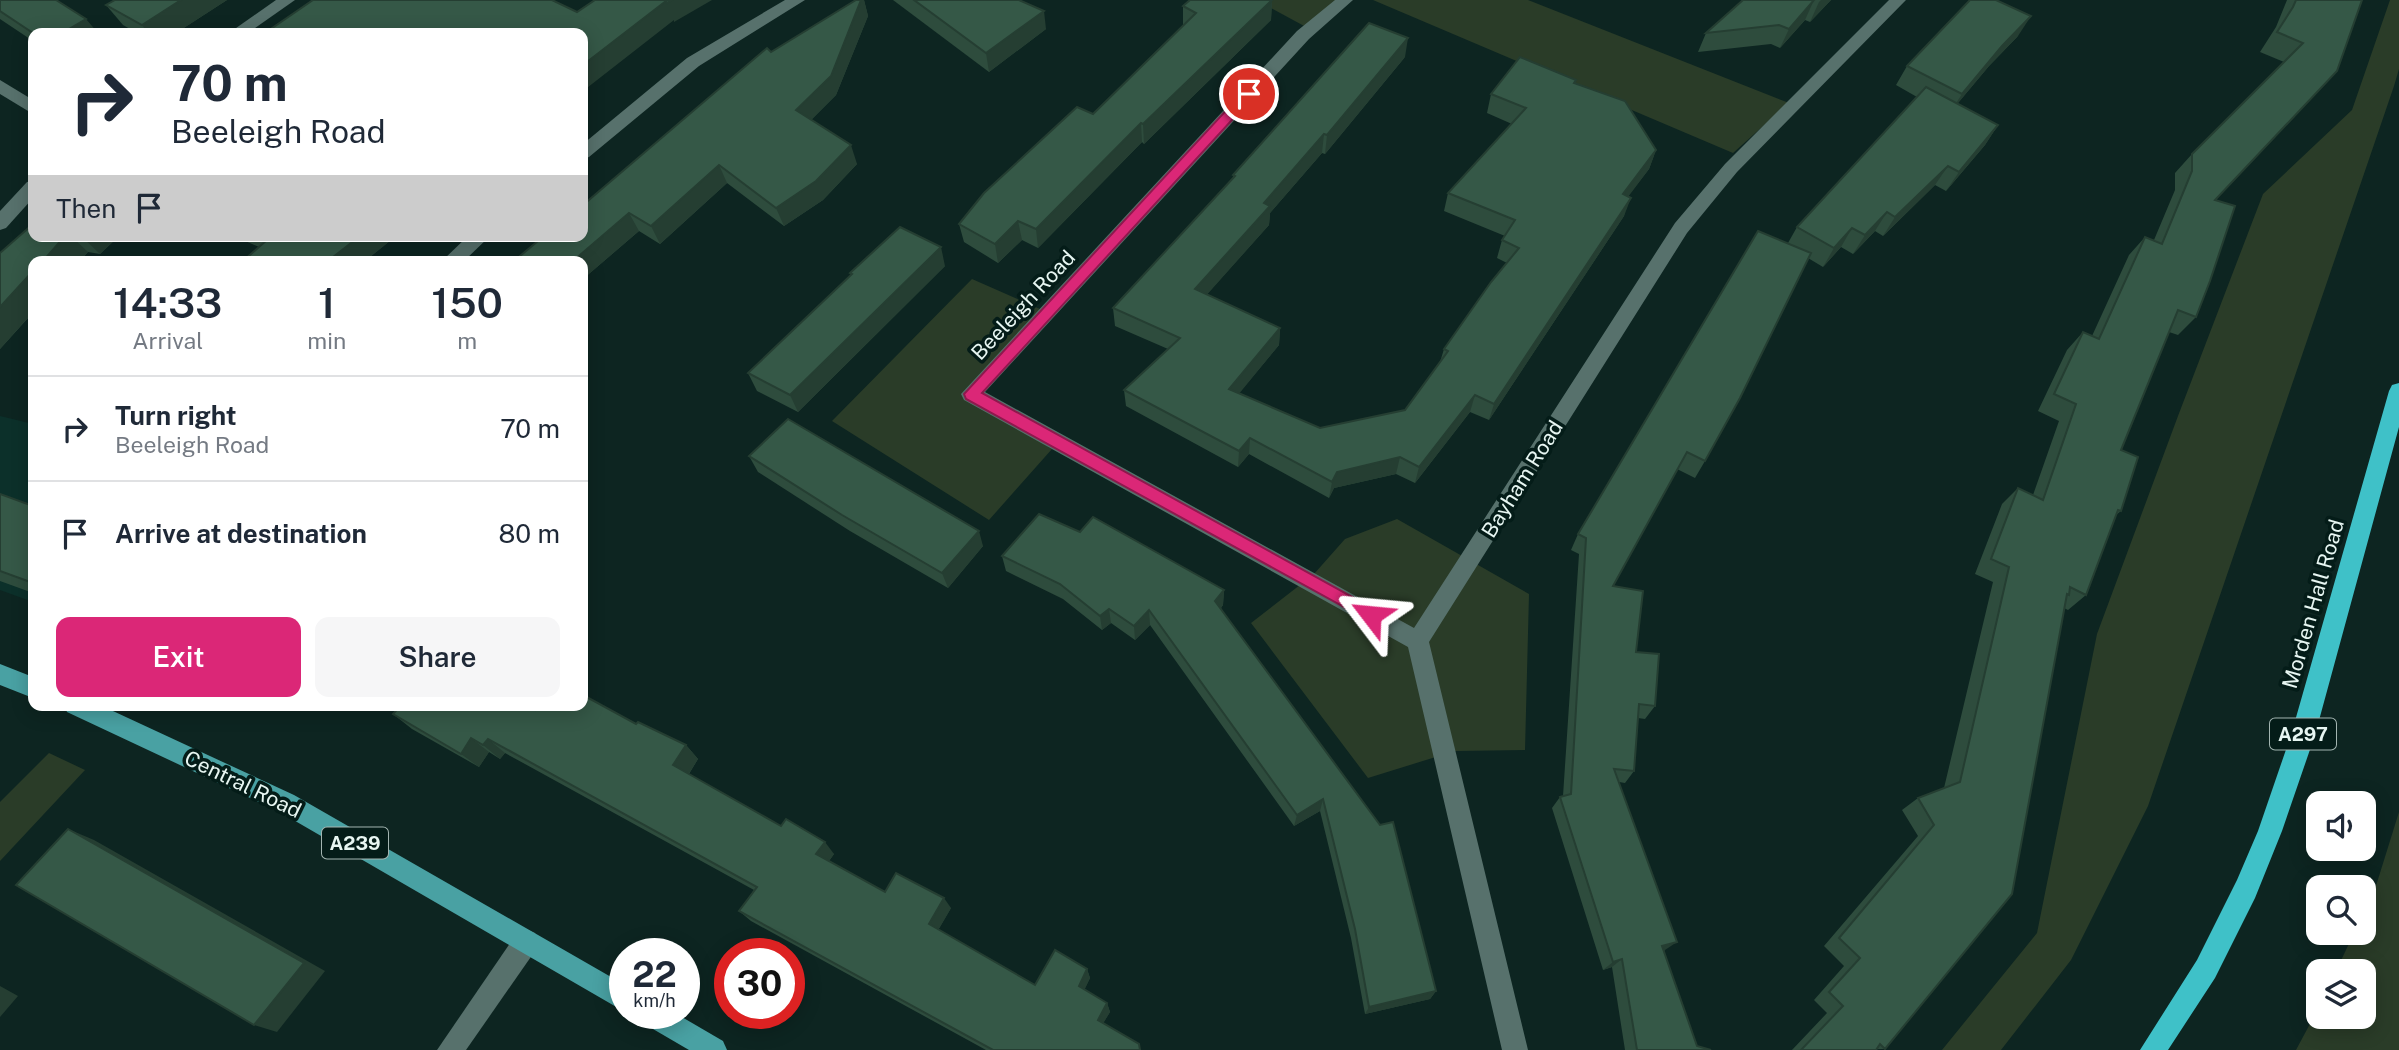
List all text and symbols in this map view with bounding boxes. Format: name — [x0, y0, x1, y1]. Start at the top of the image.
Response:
text: 70 m — [171, 54, 288, 112]
icon: right — [56, 56, 147, 147]
pin — [1219, 64, 1279, 124]
icon: arrive — [1230, 75, 1268, 113]
text: Beeleigh Road — [171, 113, 386, 150]
icon: arrive — [130, 189, 168, 227]
text: Then — [56, 193, 116, 224]
street label: Beeleigh Road — [966, 245, 1080, 365]
text: 14:33 — [113, 278, 222, 327]
text: 1 — [318, 278, 336, 327]
text: 150 — [431, 278, 503, 327]
text: Arrival — [132, 327, 203, 354]
text: min — [307, 327, 346, 354]
text: m — [457, 327, 477, 354]
text: Turn right — [115, 400, 237, 431]
icon: right — [56, 410, 94, 448]
text: 70 m — [500, 413, 560, 444]
street label: Bayham Road — [1476, 416, 1568, 542]
text: Beeleigh Road — [115, 431, 269, 458]
icon: arrive — [56, 515, 94, 553]
street label: Morden Hall Road — [2277, 516, 2349, 692]
text: Arrive at destination — [115, 518, 367, 549]
text: 80 m — [499, 518, 560, 549]
position arrow — [1334, 578, 1408, 652]
button: Exit — [56, 617, 301, 697]
button: Share — [315, 617, 560, 697]
road number: A297 — [2270, 719, 2336, 750]
street label: Central Road — [181, 745, 305, 823]
map controls — [2306, 791, 2376, 1029]
button: sound — [2306, 791, 2376, 861]
road number: A239 — [322, 828, 388, 858]
button: search — [2306, 875, 2376, 945]
speed limit sign: 30 — [714, 938, 805, 1029]
text: 22 — [632, 954, 677, 995]
button: layers — [2306, 959, 2376, 1029]
text: km/h — [633, 990, 676, 1011]

